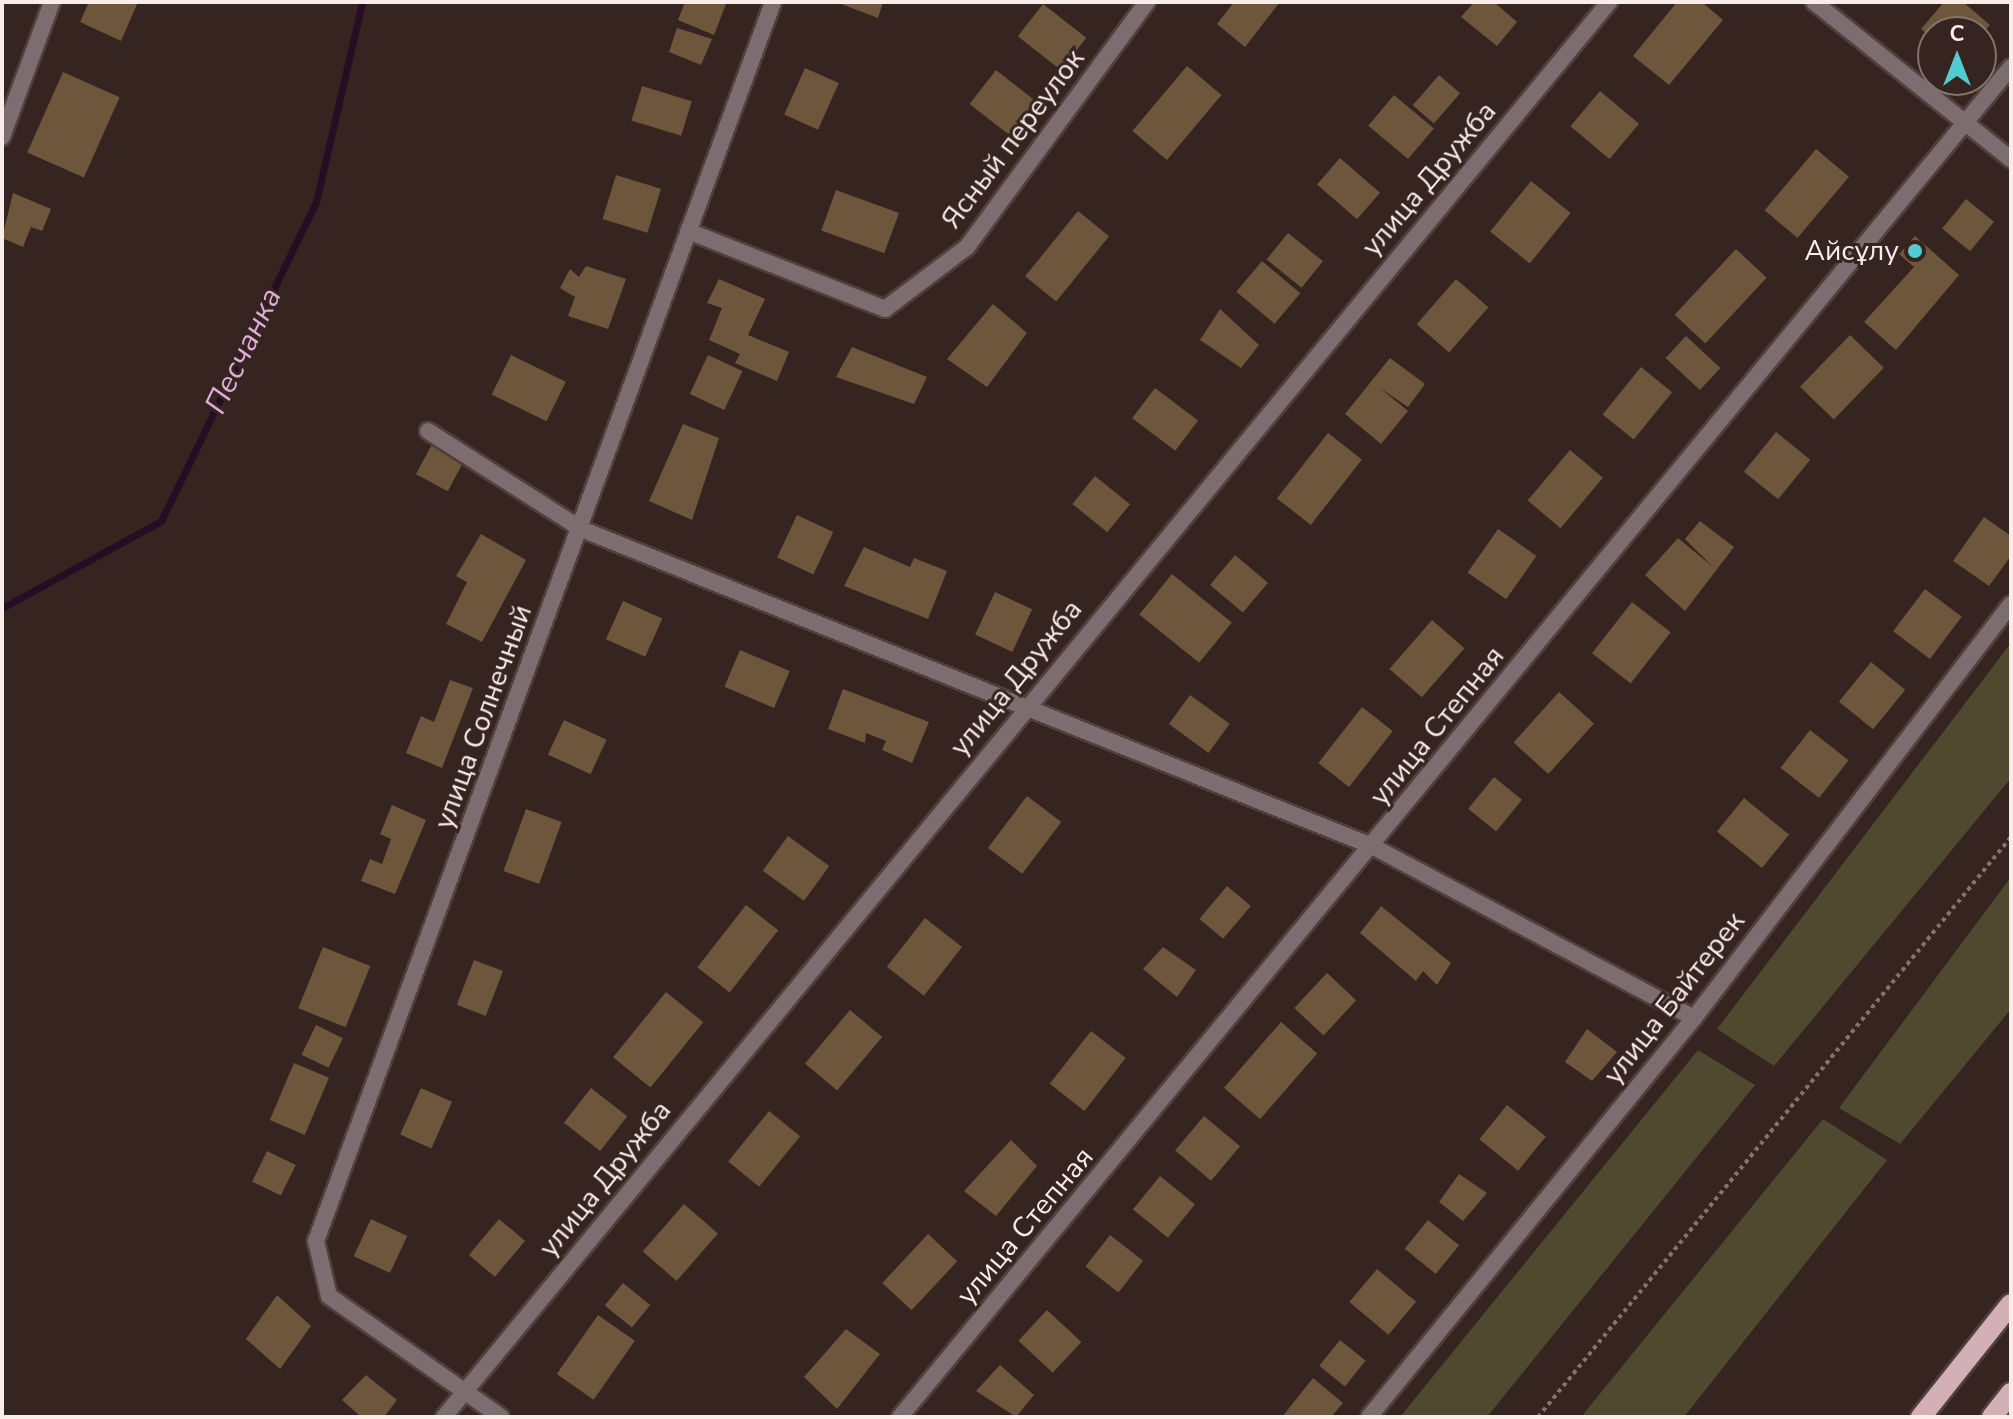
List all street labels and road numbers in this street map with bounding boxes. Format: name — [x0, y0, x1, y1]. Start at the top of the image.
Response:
street label: Ясный переулок — [935, 43, 1091, 235]
street label: улица Дружба — [1355, 95, 1503, 263]
street label: улица Дружба — [943, 593, 1089, 763]
street label: улица Солнечный — [427, 600, 539, 834]
street label: улица Степная — [1363, 640, 1511, 812]
street label: улица Байтерек — [1596, 905, 1752, 1091]
street label: улица Дружба — [532, 1094, 678, 1264]
street label: улица Степная — [950, 1141, 1100, 1311]

